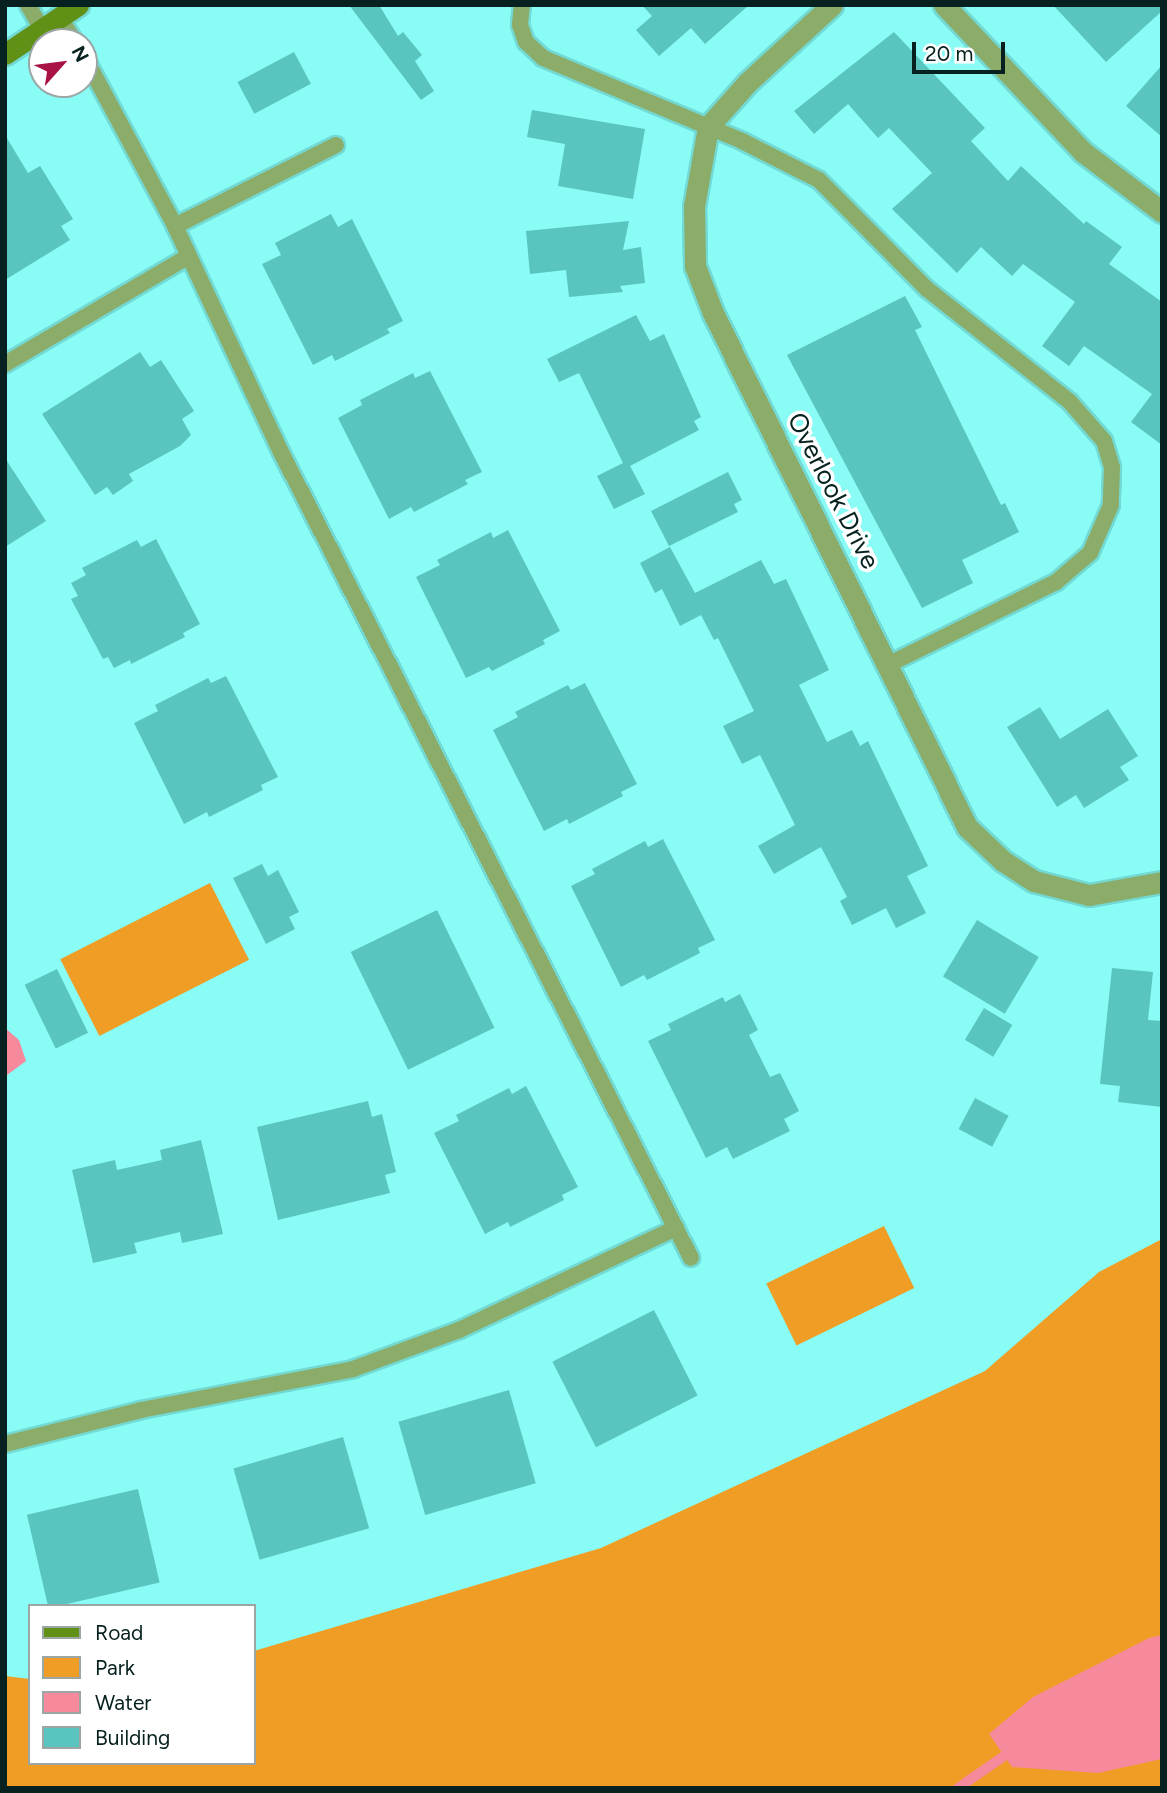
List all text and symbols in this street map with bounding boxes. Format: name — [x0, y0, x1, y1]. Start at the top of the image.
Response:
north arrow — [28, 28, 98, 98]
scale bar — [915, 28, 1008, 72]
text: 20 m — [925, 41, 973, 66]
text: N — [67, 42, 94, 66]
street label: Overlook Drive — [780, 408, 886, 574]
legend — [28, 1604, 256, 1765]
text: Road — [95, 1620, 143, 1645]
text: Park — [95, 1655, 135, 1680]
text: Water — [95, 1690, 151, 1715]
text: Building — [95, 1725, 170, 1750]

